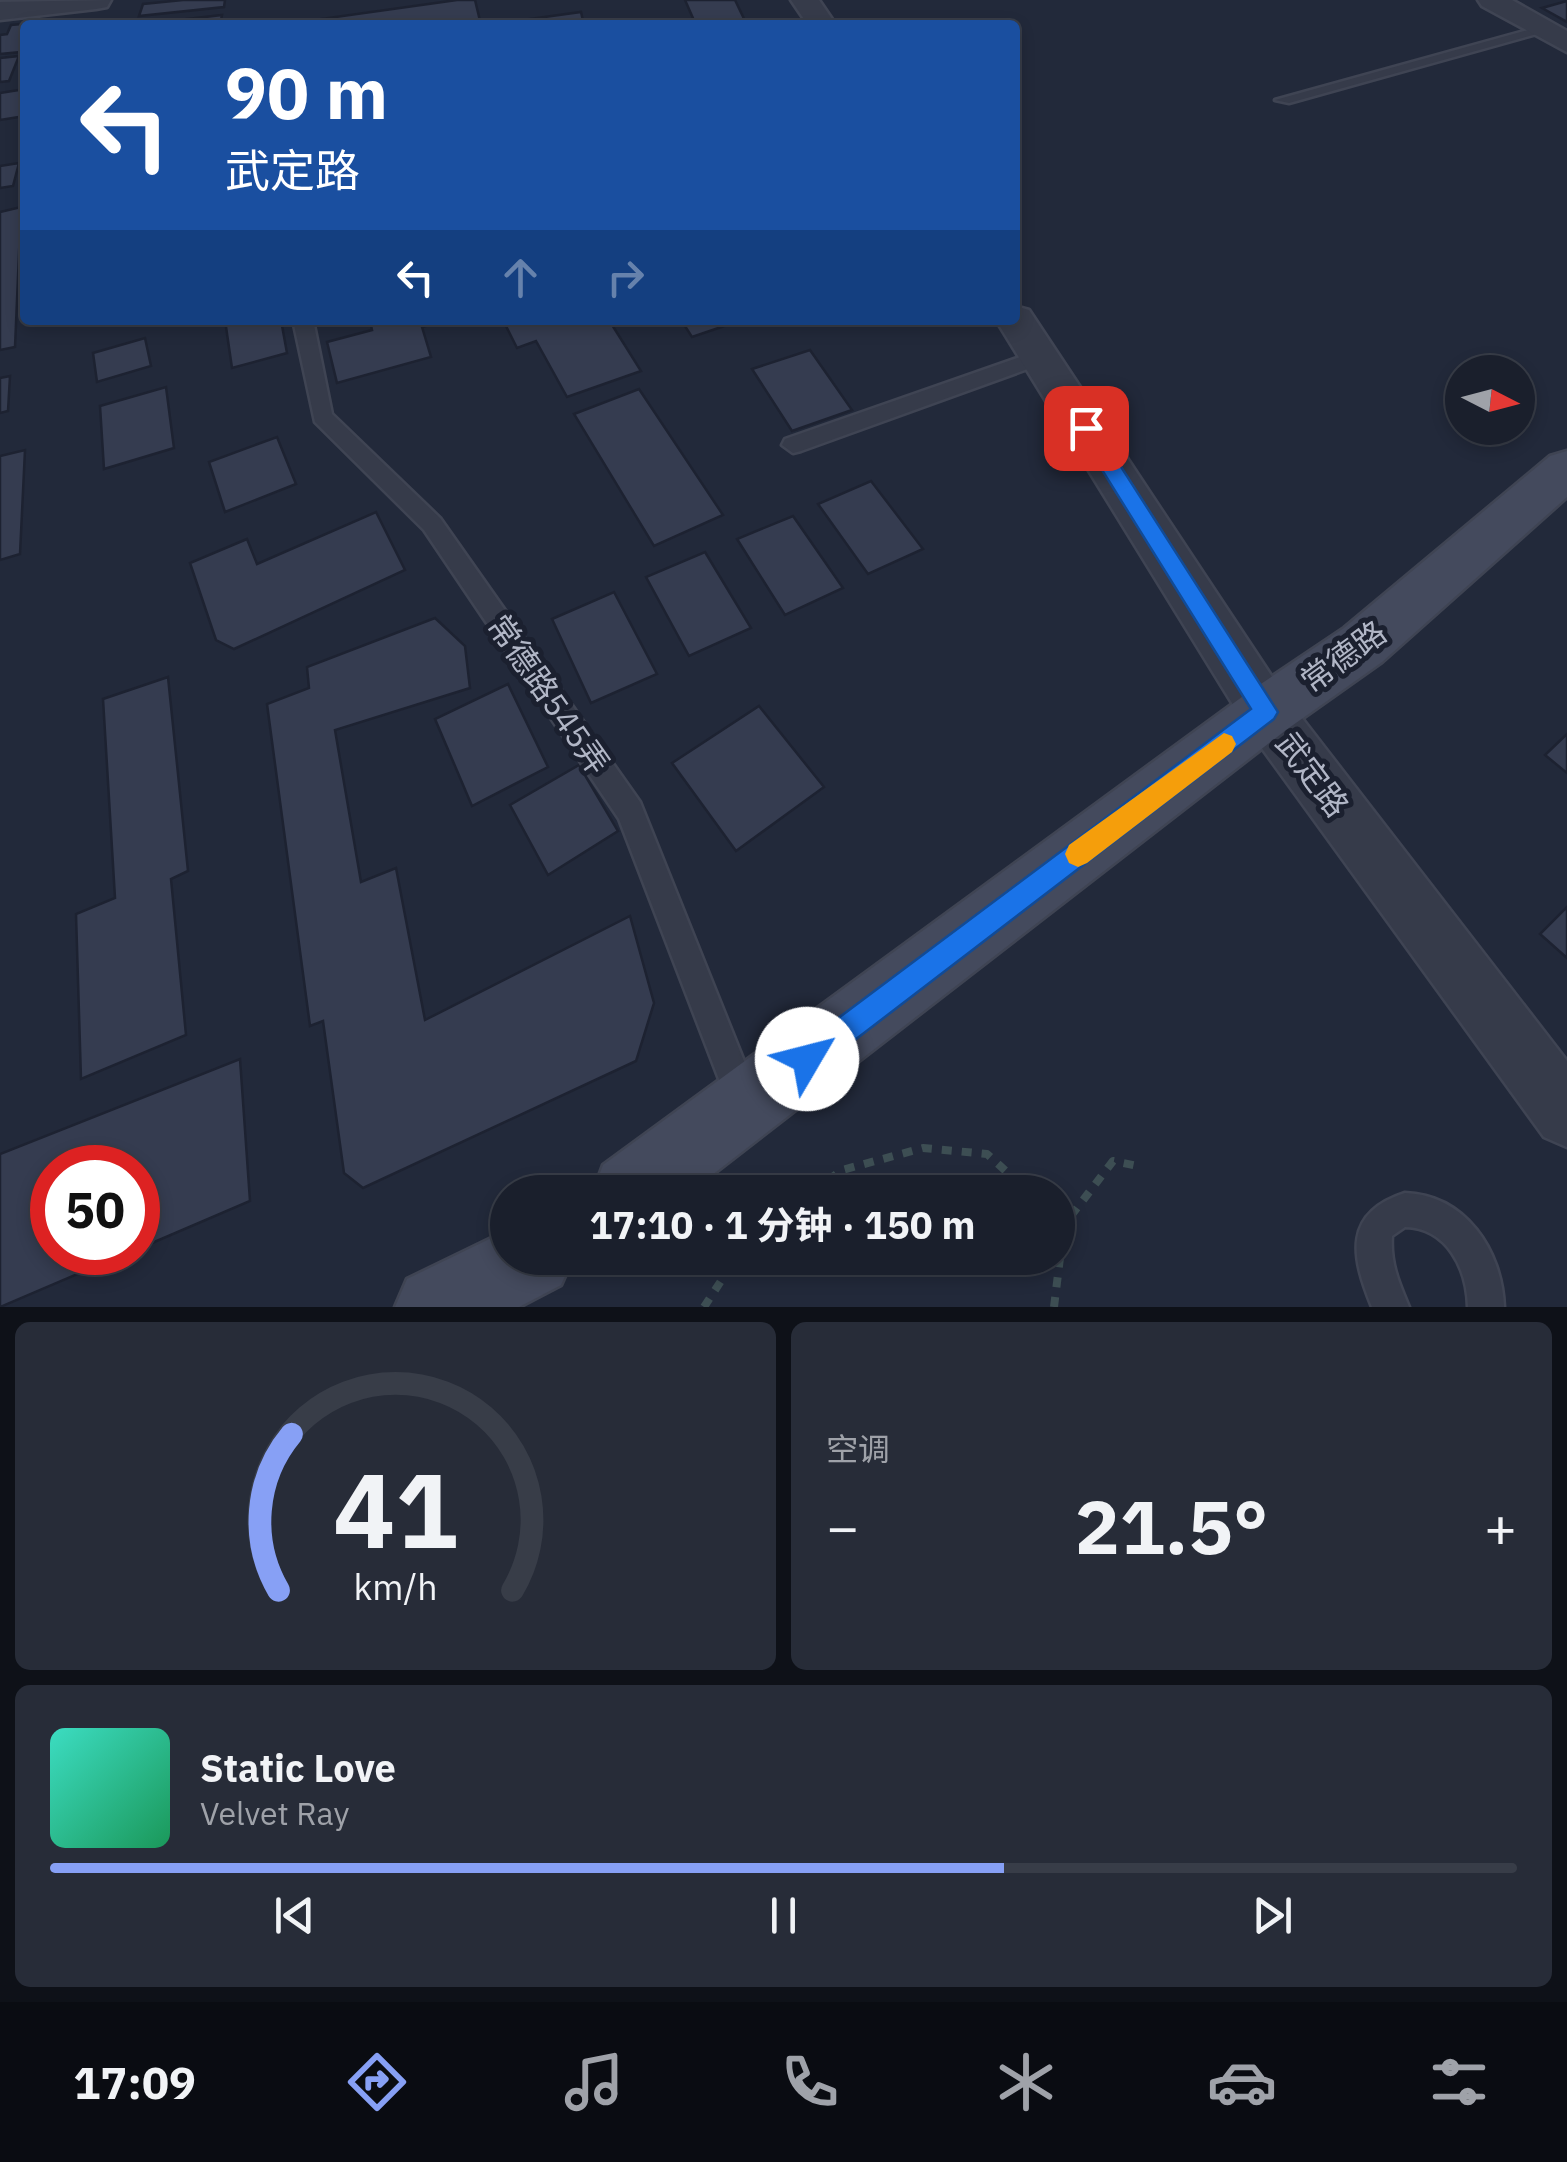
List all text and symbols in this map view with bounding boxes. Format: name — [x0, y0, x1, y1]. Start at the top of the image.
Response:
text: 90 m — [225, 47, 388, 138]
icon: left — [60, 60, 190, 190]
text: 武定路 — [225, 141, 360, 199]
icon: left — [388, 250, 443, 305]
icon: ahead — [493, 250, 548, 305]
icon: right — [598, 250, 653, 305]
north arrow — [1445, 355, 1535, 445]
map controls — [1445, 355, 1535, 445]
pin — [1044, 386, 1129, 471]
icon: arrive — [1059, 401, 1114, 456]
street label: 常德路545弄 — [479, 606, 619, 782]
street label: 常德路 — [1292, 611, 1394, 701]
street label: 武定路 — [1267, 723, 1359, 825]
position arrow — [755, 1007, 859, 1111]
speed limit sign: 50 — [30, 1145, 160, 1275]
text: 17:10 · 1 分钟 · 150 m — [590, 1200, 975, 1249]
text: 空调 — [826, 1428, 890, 1470]
text: 41 — [333, 1441, 458, 1577]
text: 21.5° — [1075, 1477, 1268, 1575]
text: − — [826, 1491, 859, 1562]
text: + — [1484, 1491, 1517, 1562]
text: km/h — [353, 1563, 438, 1610]
text: Static Love — [200, 1743, 396, 1792]
text: Velvet Ray — [200, 1792, 349, 1834]
icon: previous — [267, 1888, 322, 1943]
icon: pause — [756, 1888, 811, 1943]
icon: next — [1245, 1888, 1300, 1943]
icon: directions — [342, 2047, 412, 2117]
icon: music — [559, 2047, 629, 2117]
icon: phone — [775, 2047, 845, 2117]
icon: climate — [991, 2047, 1061, 2117]
icon: car — [1207, 2047, 1277, 2117]
icon: filters — [1424, 2047, 1494, 2117]
text: 17:09 — [73, 2053, 196, 2111]

